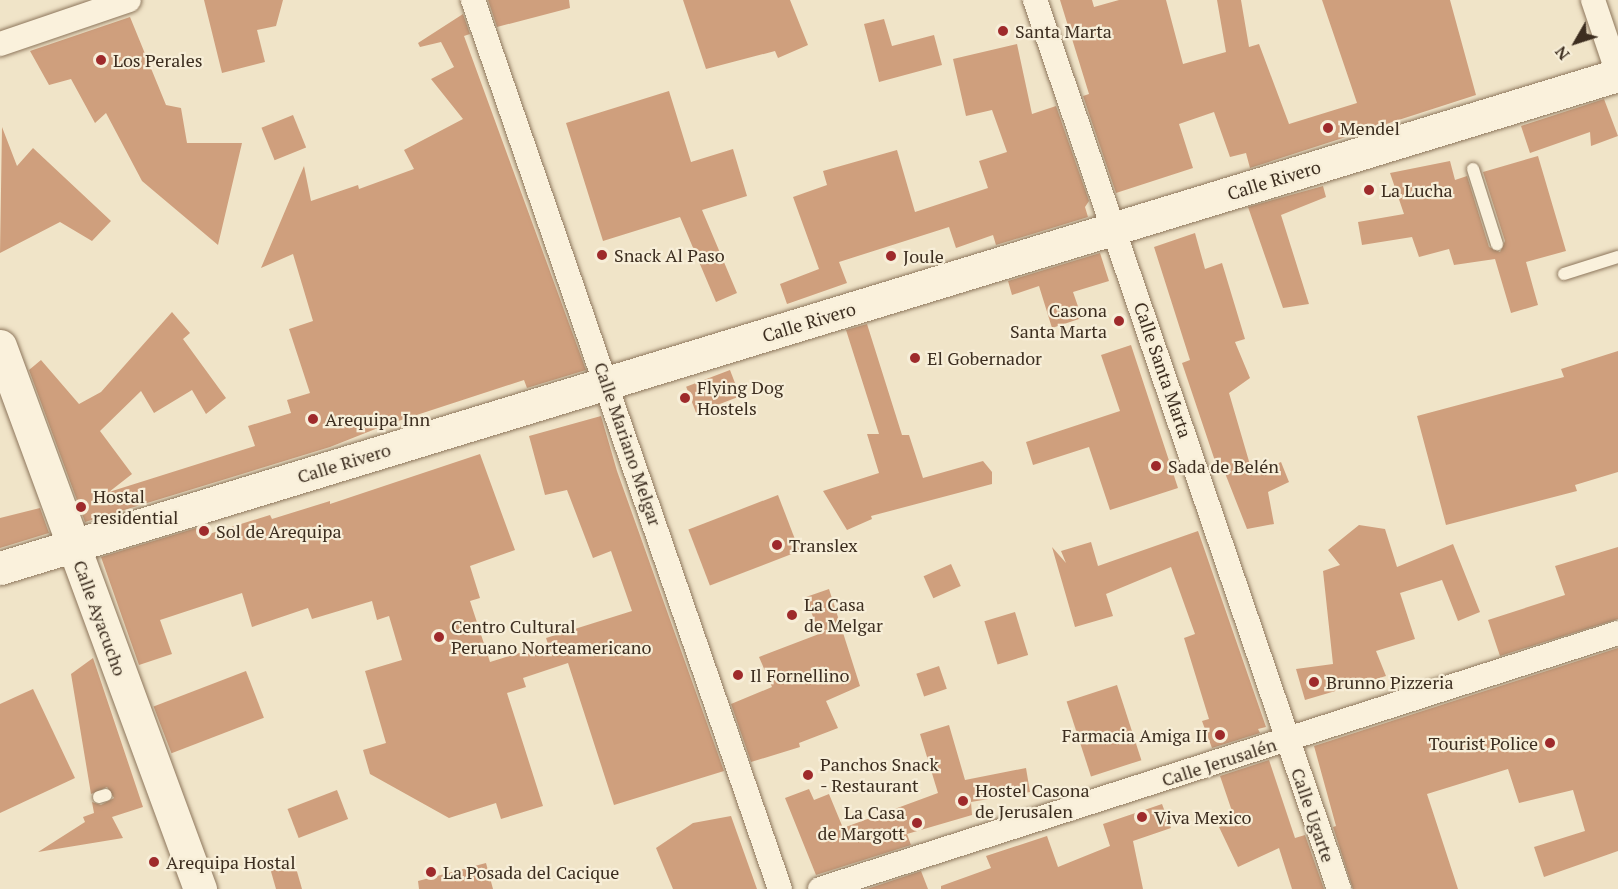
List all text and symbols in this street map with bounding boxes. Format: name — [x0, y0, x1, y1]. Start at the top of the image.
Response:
north arrow — [1546, 12, 1606, 72]
place label: Santa Marta — [1015, 20, 1112, 42]
marker: Santa Marta — [996, 24, 1010, 38]
text: N — [1550, 42, 1574, 65]
place label: Los Perales — [113, 49, 203, 71]
marker: Los Perales — [94, 53, 108, 67]
place label: Mendel — [1340, 117, 1400, 139]
marker: Mendel — [1321, 121, 1335, 135]
street label: Calle Rivero — [1225, 156, 1323, 204]
place label: La Lucha — [1381, 179, 1453, 201]
marker: La Lucha — [1362, 183, 1376, 197]
place label: Snack Al Paso — [614, 244, 725, 266]
place label: Joule — [903, 245, 944, 267]
marker: Snack Al Paso — [595, 248, 609, 262]
marker: Joule — [884, 249, 898, 263]
street label: Calle Rivero — [760, 298, 858, 346]
street label: Calle Santa Marta — [1130, 299, 1196, 441]
place label: Casona Santa Marta — [1010, 300, 1107, 342]
marker: Casona Santa Marta — [1112, 314, 1126, 328]
place label: El Gobernador — [927, 347, 1042, 369]
marker: El Gobernador — [908, 351, 922, 365]
street label: Calle Mariano Melgar — [590, 359, 666, 529]
place label: Flying Dog Hostels — [697, 377, 783, 420]
marker: Flying Dog Hostels — [678, 391, 692, 405]
place label: Arequipa Inn — [325, 408, 430, 430]
marker: Arequipa Inn — [306, 412, 320, 426]
street label: Calle Rivero — [295, 439, 393, 487]
place label: Sada de Belén — [1168, 455, 1279, 477]
marker: Sada de Belén — [1149, 459, 1163, 473]
place label: Hostal residential — [93, 486, 179, 528]
marker: Hostal residential — [74, 500, 88, 514]
place label: Sol de Arequipa — [216, 520, 342, 542]
marker: Sol de Arequipa — [197, 524, 211, 538]
place label: Translex — [789, 534, 858, 556]
marker: Translex — [770, 538, 784, 552]
street label: Calle Ayacucho — [69, 557, 131, 679]
place label: La Casa de Melgar — [804, 594, 883, 636]
marker: La Casa de Melgar — [785, 608, 799, 622]
place label: Centro Cultural Peruano Norteamericano — [451, 616, 652, 658]
marker: Centro Cultural Peruano Norteamericano — [432, 630, 446, 644]
place label: Il Fornellino — [750, 664, 849, 686]
marker: Il Fornellino — [731, 668, 745, 682]
place label: Brunno Pizzeria — [1326, 671, 1454, 693]
marker: Brunno Pizzeria — [1307, 675, 1321, 689]
place label: Farmacia Amiga II — [1061, 724, 1208, 746]
marker: Farmacia Amiga II — [1213, 728, 1227, 742]
place label: Tourist Police — [1428, 732, 1538, 754]
street label: Calle Jerusalén — [1159, 733, 1279, 791]
marker: Tourist Police — [1543, 736, 1557, 750]
place label: Panchos Snack - Restaurant — [820, 754, 939, 796]
street label: Calle Ugarte — [1287, 765, 1339, 865]
marker: Panchos Snack - Restaurant — [801, 768, 815, 782]
place label: Hostel Casona de Jerusalen — [975, 780, 1090, 822]
marker: Hostel Casona de Jerusalen — [956, 794, 970, 808]
place label: La Casa de Margott — [817, 802, 905, 844]
place label: Viva Mexico — [1154, 806, 1251, 828]
marker: Viva Mexico — [1135, 810, 1149, 824]
marker: La Casa de Margott — [910, 816, 924, 830]
place label: Arequipa Hostal — [166, 851, 296, 873]
marker: Arequipa Hostal — [147, 855, 161, 869]
place label: La Posada del Cacique — [443, 861, 619, 883]
marker: La Posada del Cacique — [424, 865, 438, 879]

